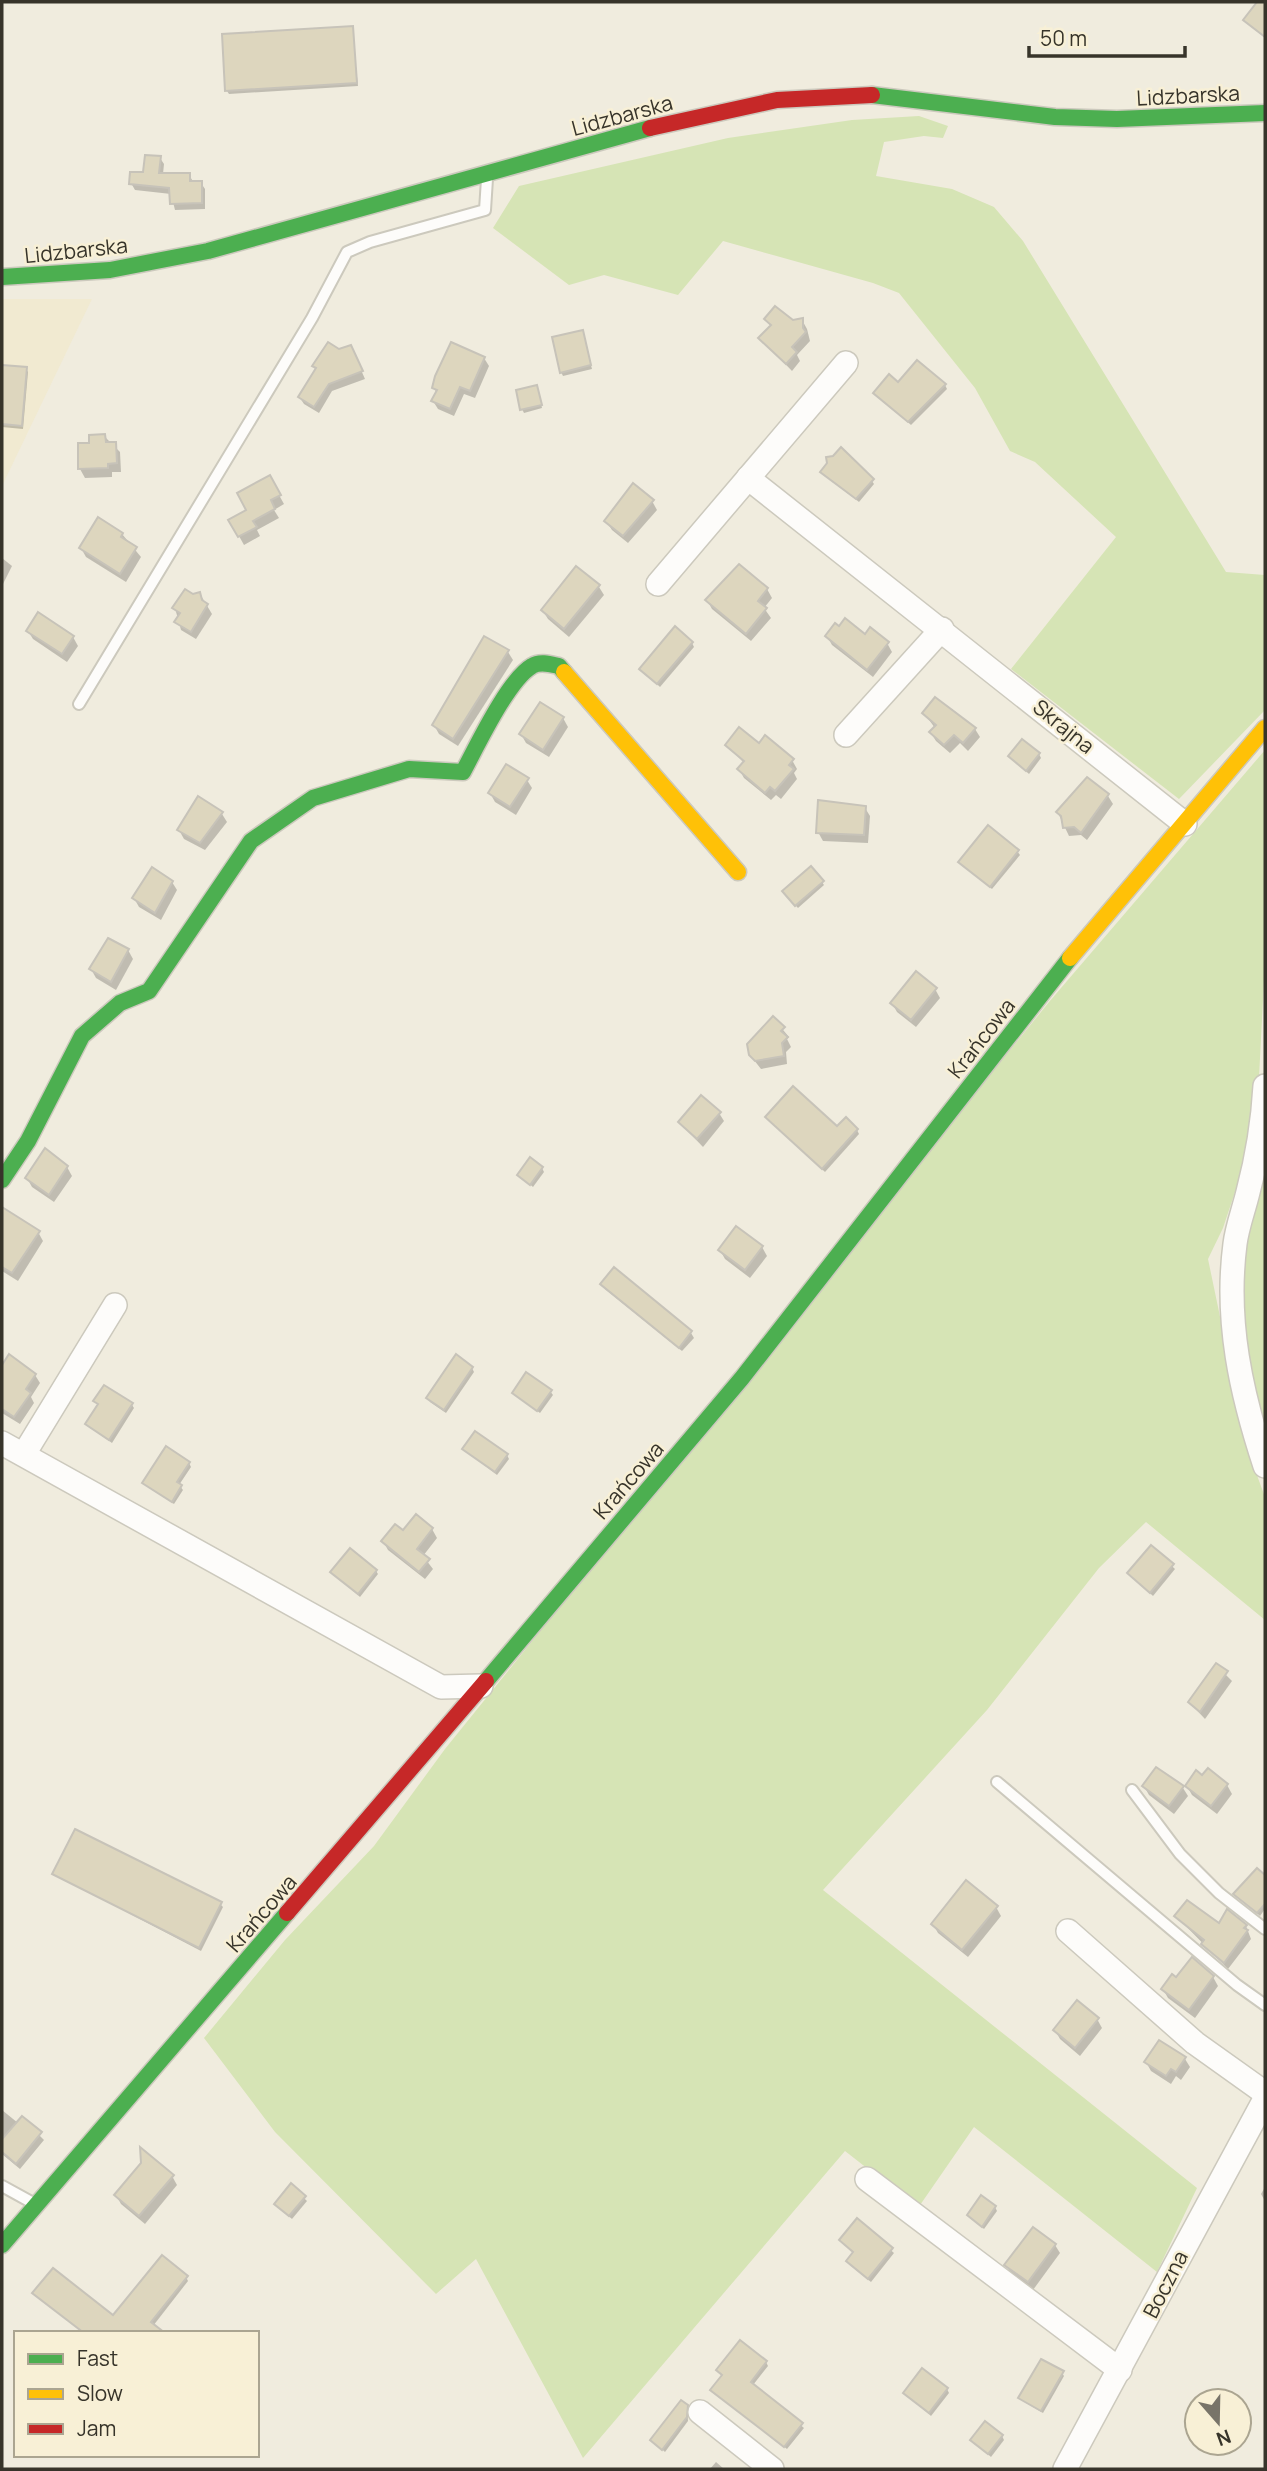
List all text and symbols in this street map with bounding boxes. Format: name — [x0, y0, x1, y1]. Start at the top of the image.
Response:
scale bar — [1029, 14, 1185, 58]
text: 50 m — [1040, 24, 1087, 52]
street label: Lidzbarska — [1136, 78, 1240, 112]
street label: Lidzbarska — [568, 88, 676, 142]
street label: Lidzbarska — [23, 231, 129, 269]
street label: Skrajna — [1027, 693, 1101, 759]
street label: Krańcowa — [941, 992, 1021, 1084]
street label: Krańcowa — [587, 1435, 669, 1525]
street label: Krańcowa — [220, 1868, 302, 1958]
street label: Boczna — [1136, 2245, 1194, 2323]
legend — [14, 2331, 259, 2457]
text: Fast — [77, 2344, 118, 2372]
text: Slow — [77, 2379, 123, 2407]
north arrow — [1183, 2387, 1253, 2457]
text: Jam — [77, 2414, 116, 2442]
text: N — [1213, 2423, 1235, 2453]

